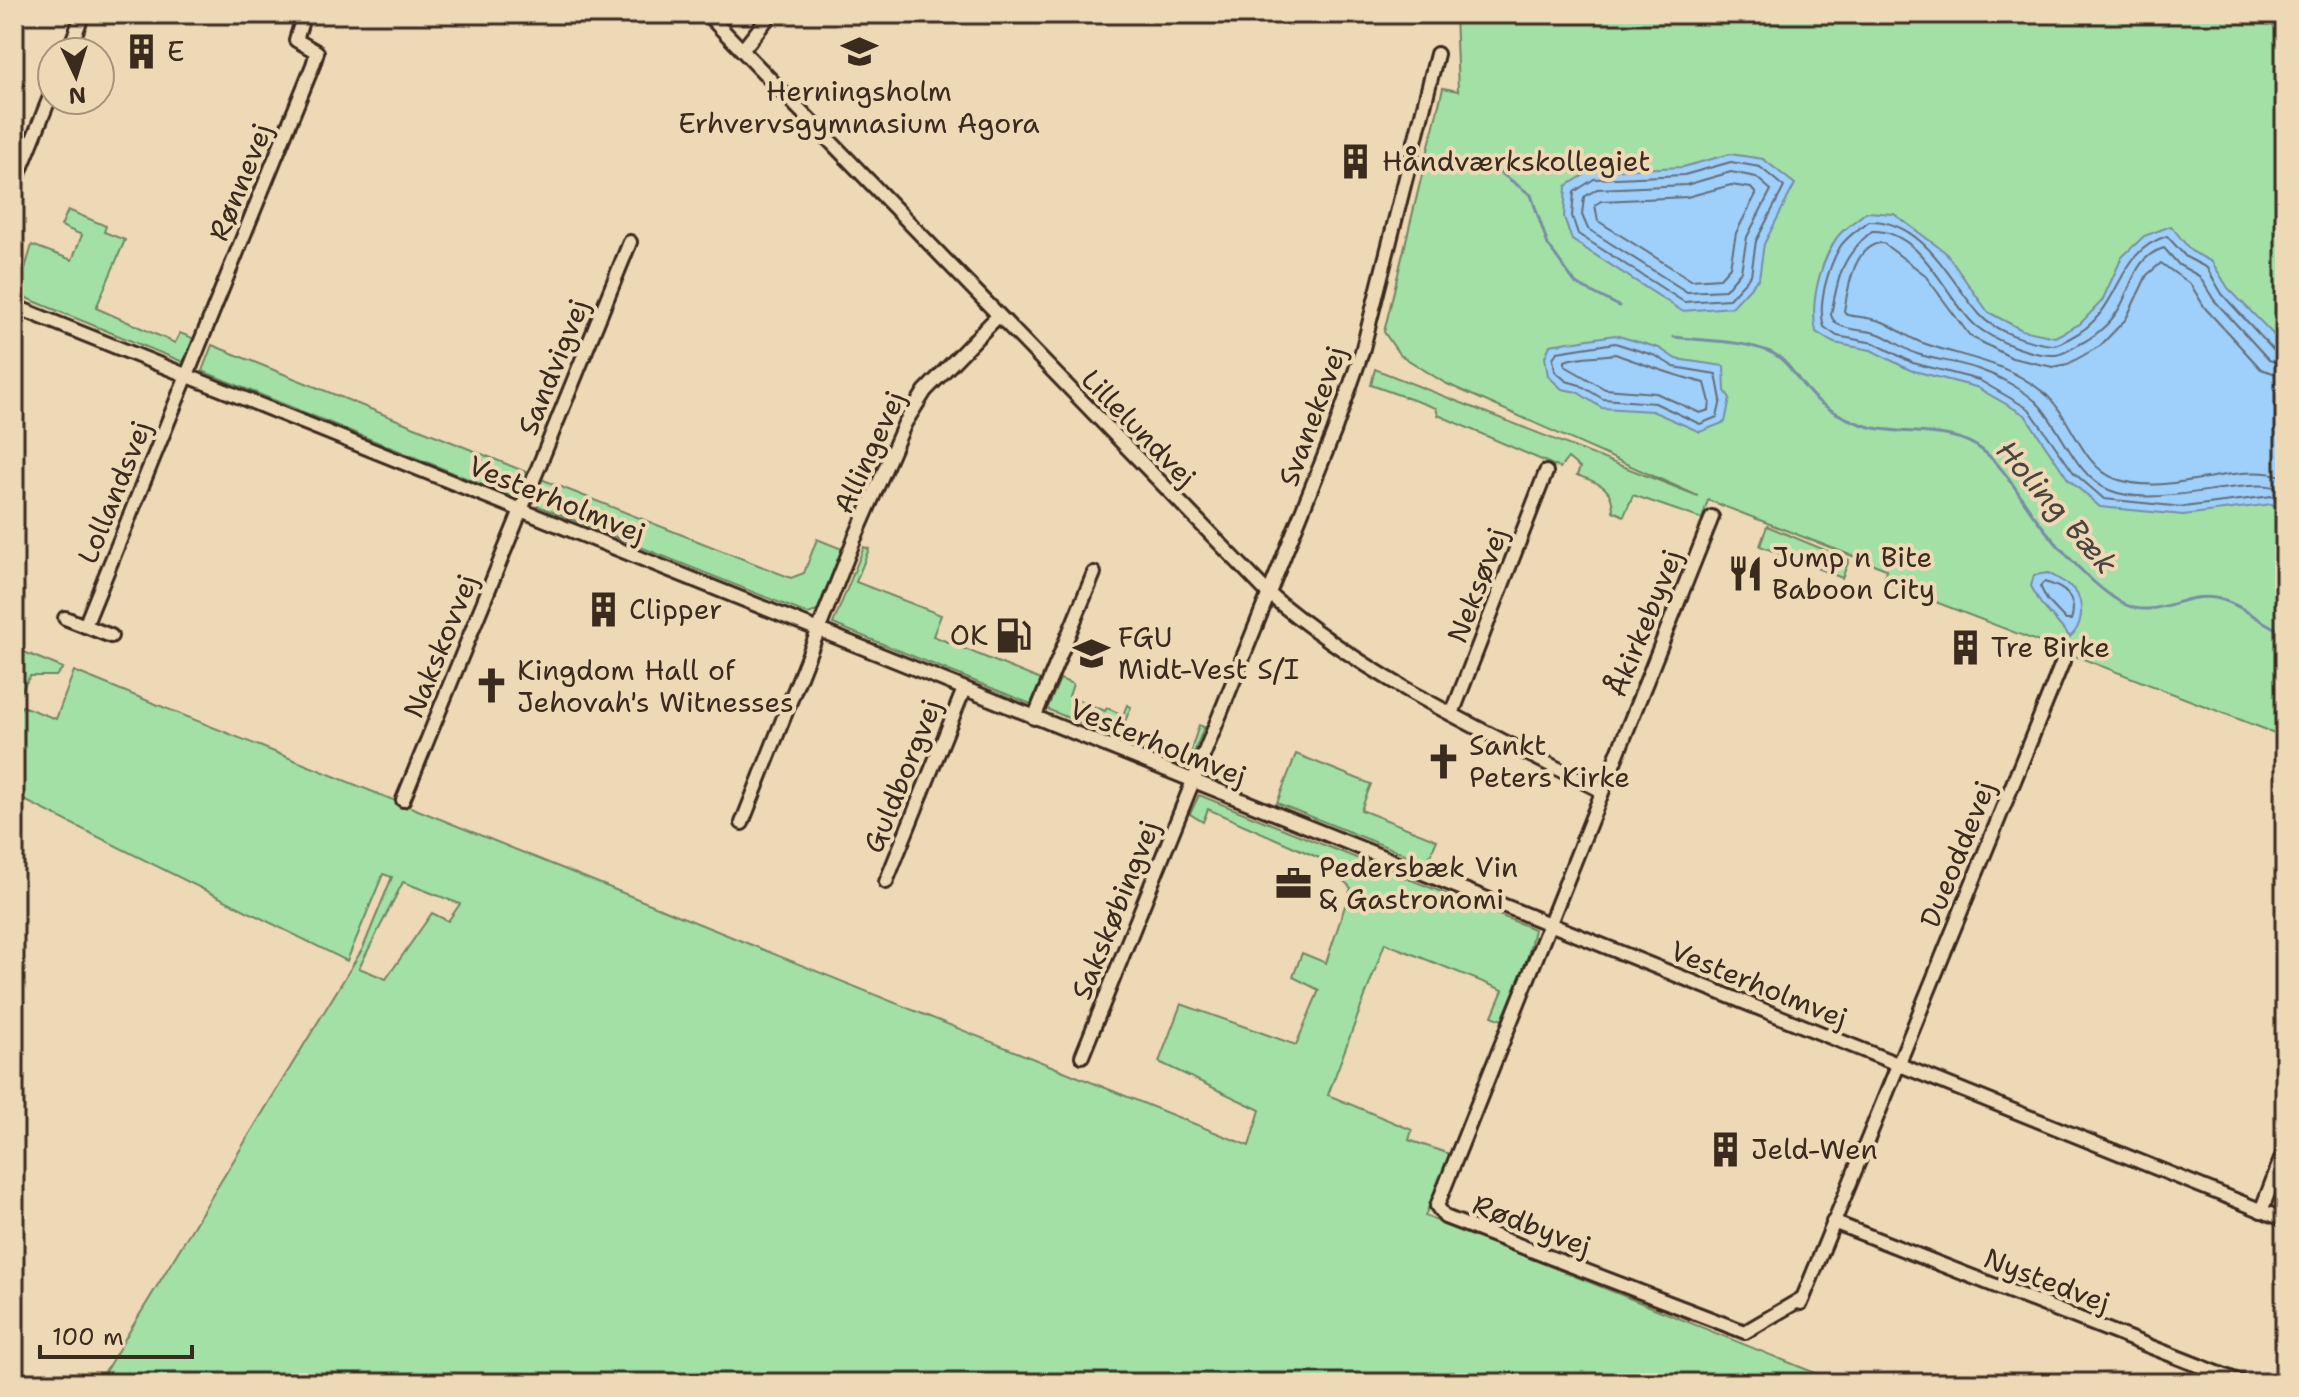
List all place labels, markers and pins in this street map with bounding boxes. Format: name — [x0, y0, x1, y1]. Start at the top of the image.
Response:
building icon: E — [122, 32, 160, 70]
place label: E — [167, 32, 185, 70]
school or university icon: Herningsholm Erhvervsgymnasium Agora — [840, 32, 878, 70]
place label: Herningsholm Erhvervsgymnasium Agora — [678, 72, 1040, 142]
building icon: Håndværkskollegiet — [1337, 142, 1375, 180]
place label: Håndværkskollegiet — [1382, 142, 1650, 180]
place label: Jump n Bite Baboon City — [1772, 538, 1935, 608]
restaurant icon: Jump n Bite Baboon City — [1727, 554, 1765, 592]
building icon: Clipper — [584, 590, 622, 628]
place label: Clipper — [629, 590, 722, 628]
place label: OK — [950, 616, 988, 654]
fuel station icon: OK — [995, 616, 1033, 654]
place label: FGU Midt-Vest S/I — [1118, 618, 1299, 688]
building icon: Tre Birke — [1946, 628, 1984, 666]
place label: Tre Birke — [1991, 628, 2110, 666]
school or university icon: FGU Midt-Vest S/I — [1073, 634, 1111, 672]
place label: Kingdom Hall of Jehovah's Witnesses — [517, 651, 794, 721]
church icon: Kingdom Hall of Jehovah's Witnesses — [472, 667, 510, 705]
place label: Sankt Peters Kirke — [1469, 726, 1630, 796]
church icon: Sankt Peters Kirke — [1424, 742, 1462, 780]
place label: Pedersbæk Vin & Gastronomi — [1319, 848, 1518, 918]
office icon: Pedersbæk Vin & Gastronomi — [1274, 864, 1312, 902]
building icon: Jeld-Wen — [1706, 1130, 1744, 1168]
place label: Jeld-Wen — [1751, 1130, 1878, 1168]

